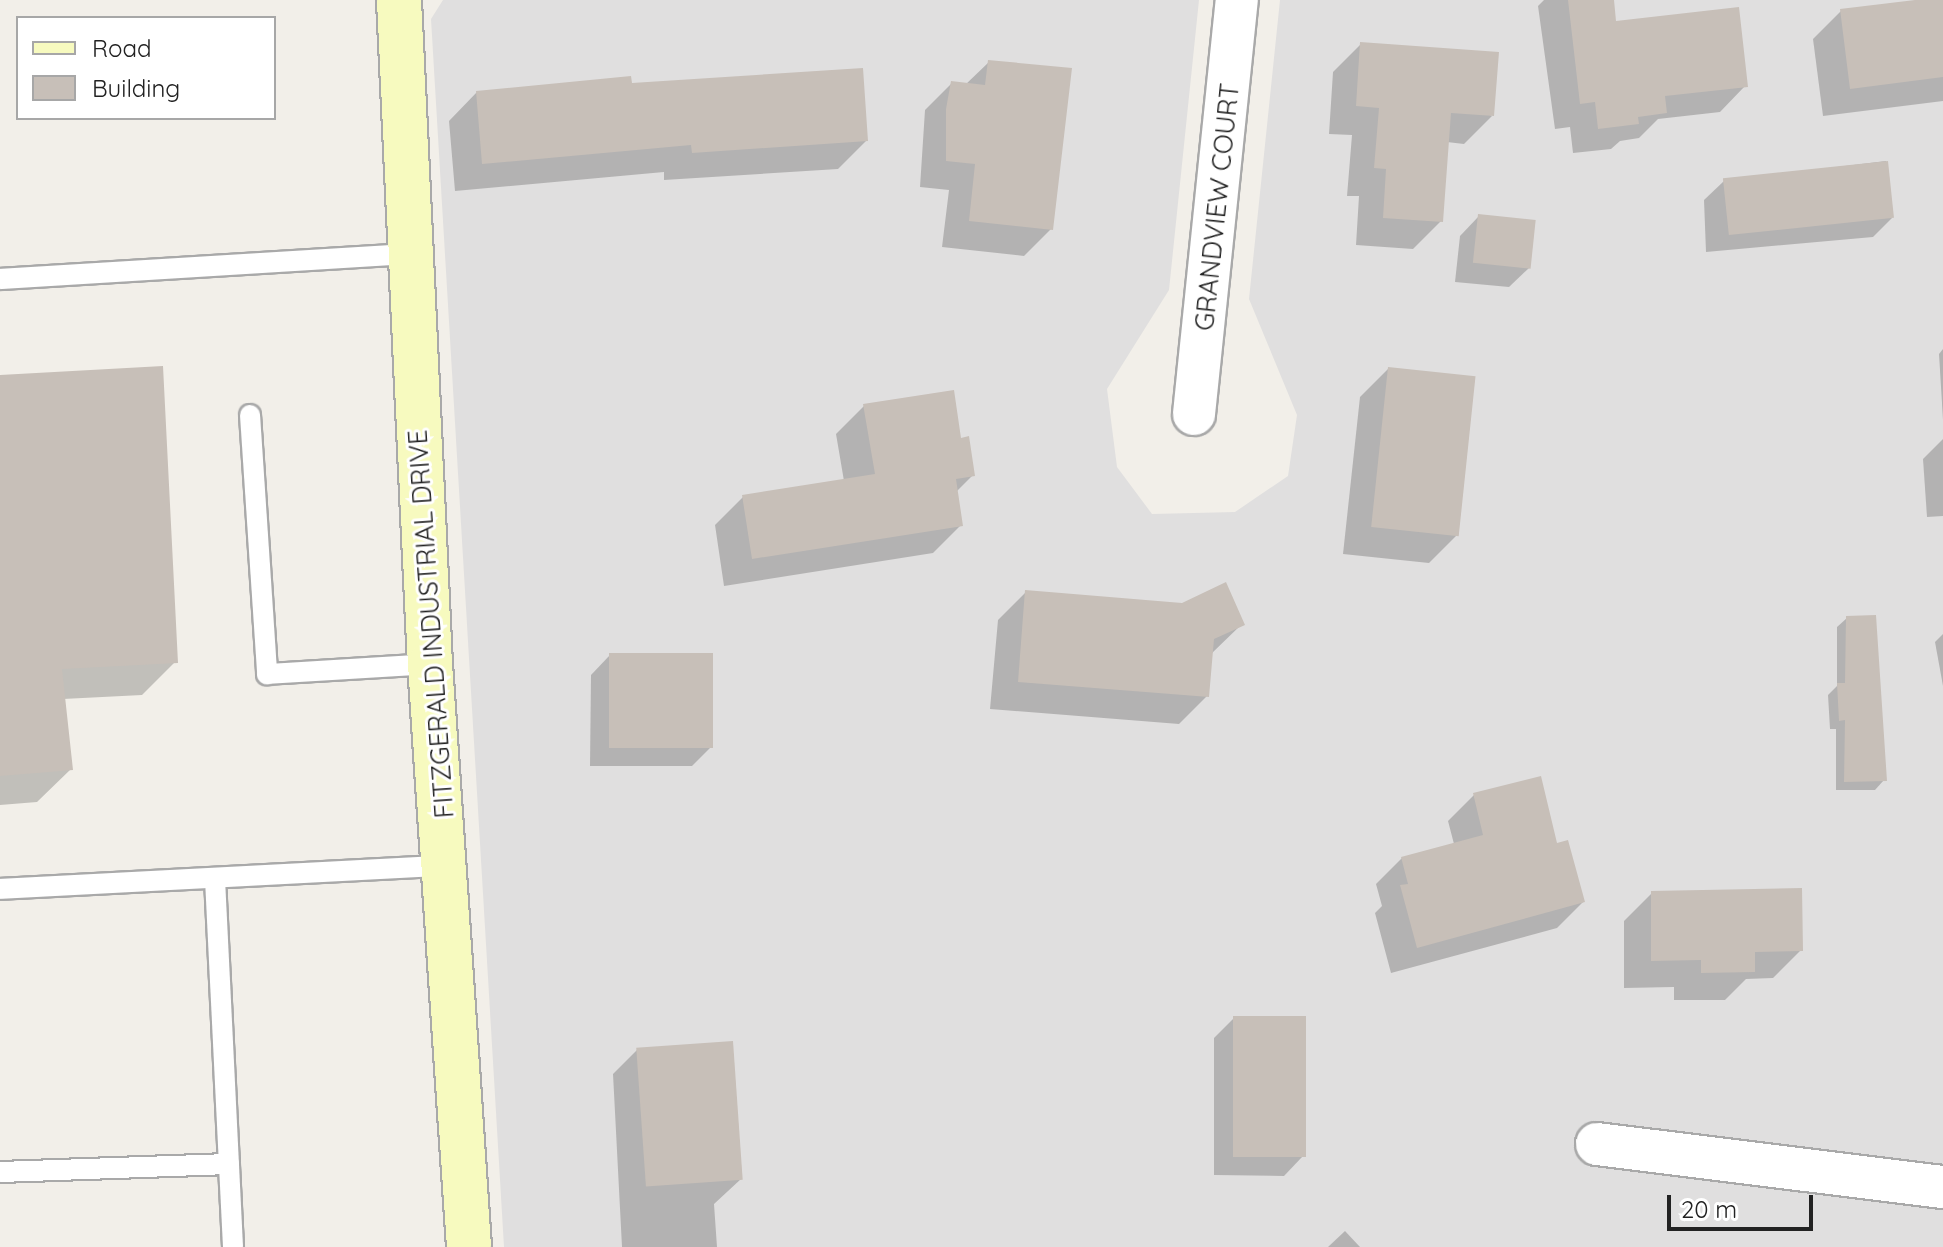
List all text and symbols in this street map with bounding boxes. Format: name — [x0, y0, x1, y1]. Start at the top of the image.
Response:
legend — [16, 16, 276, 120]
text: Road — [92, 33, 152, 63]
text: Building — [92, 73, 180, 103]
street label: GRANDVIEW COURT — [1188, 82, 1246, 332]
street label: FITZGERALD INDUSTRIAL DRIVE — [402, 429, 460, 819]
scale bar — [1671, 1179, 1817, 1229]
text: 20 m — [1681, 1194, 1737, 1224]

